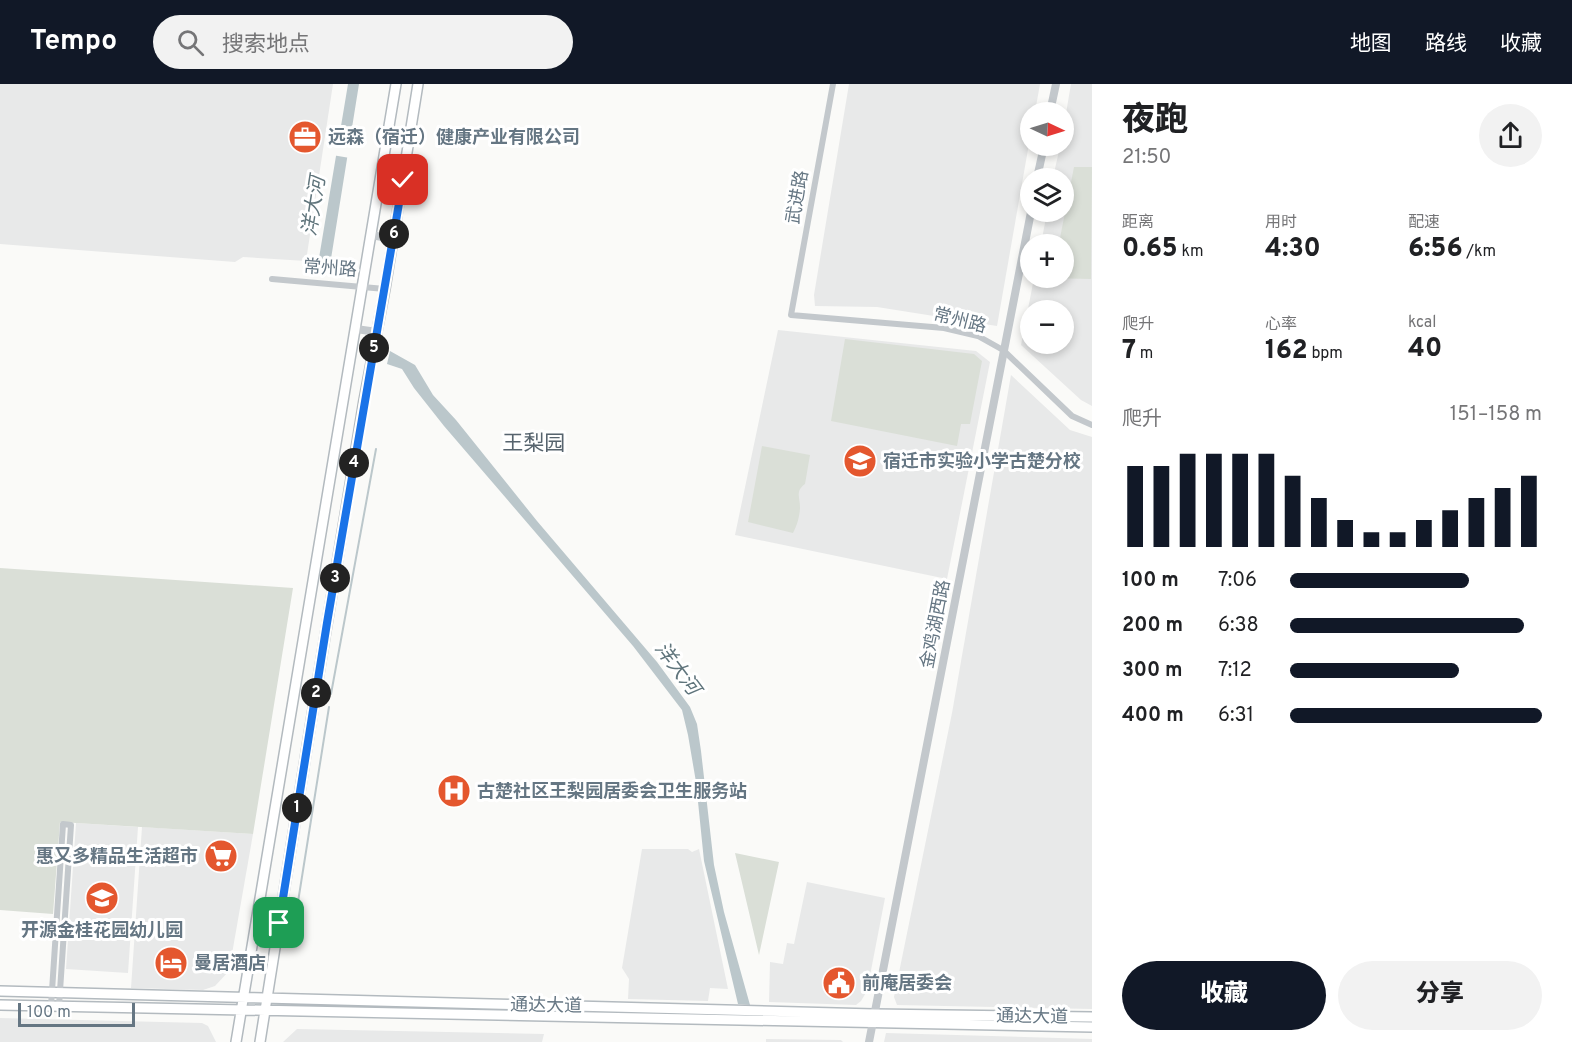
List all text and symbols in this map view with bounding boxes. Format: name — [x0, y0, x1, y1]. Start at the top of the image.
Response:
search box — [153, 15, 573, 69]
text: Tempo — [30, 24, 117, 60]
icon: search — [174, 26, 207, 59]
text: 地图 — [1350, 31, 1392, 58]
text: 路线 — [1425, 31, 1467, 58]
text: 收藏 — [1500, 31, 1542, 58]
text: 搜索地点 — [222, 32, 310, 59]
text: 夜跑 — [1122, 101, 1188, 143]
north arrow — [1020, 102, 1074, 156]
map controls — [1020, 102, 1074, 354]
button: share — [1479, 104, 1542, 167]
office icon: 远森（宿迁）健康产业有限公司 — [287, 119, 323, 155]
place label: 远森（宿迁）健康产业有限公司 — [328, 127, 580, 150]
text: 21:50 — [1122, 145, 1171, 171]
pin — [377, 154, 428, 205]
icon: check — [386, 163, 419, 196]
button: layers — [1020, 168, 1074, 222]
street label: 武进路 — [782, 169, 814, 226]
water label: 洋大河 — [297, 171, 333, 238]
text: 距离 — [1122, 213, 1154, 233]
text: 用时 — [1265, 213, 1297, 233]
text: 配速 — [1408, 213, 1440, 233]
pin: 6 — [379, 219, 409, 249]
text: 6 — [389, 224, 399, 244]
text: 0.65 — [1122, 233, 1178, 266]
text: 4:30 — [1265, 233, 1321, 266]
text: 6:56 — [1408, 233, 1463, 266]
button: + — [1020, 234, 1074, 288]
text: km — [1178, 242, 1204, 262]
text: /km — [1463, 242, 1496, 262]
street label: 常州路 — [302, 256, 358, 283]
button: − — [1020, 300, 1074, 354]
street label: 常州路 — [931, 304, 989, 339]
text: kcal — [1408, 313, 1436, 333]
text: 爬升 — [1122, 315, 1154, 335]
text: 心率 — [1265, 315, 1297, 335]
pin: 5 — [359, 333, 389, 363]
text: 40 — [1408, 333, 1442, 366]
text: 7 — [1122, 335, 1136, 368]
text: 162 — [1265, 335, 1308, 368]
text: 5 — [369, 338, 379, 358]
text: m — [1136, 344, 1153, 364]
text: bpm — [1308, 344, 1343, 364]
text: 151–158 m — [1450, 402, 1542, 428]
text: 爬升 — [1122, 407, 1162, 433]
district label: 王梨园 — [503, 431, 566, 458]
school or university icon: 宿迁市实验小学古楚分校 — [842, 443, 878, 479]
pin: 4 — [339, 448, 369, 478]
place label: 宿迁市实验小学古楚分校 — [883, 451, 1081, 474]
text: 4 — [349, 453, 359, 473]
pin: 3 — [320, 563, 350, 593]
text: 3 — [330, 568, 340, 588]
text: 100 m — [1122, 568, 1179, 594]
text: 7:06 — [1218, 568, 1257, 594]
street label: 金鸡湖西路 — [917, 578, 956, 671]
text: 200 m — [1122, 613, 1183, 639]
text: 6:38 — [1218, 613, 1259, 639]
water label: 洋大河 — [648, 637, 707, 704]
text: 300 m — [1122, 658, 1183, 684]
text: 7:12 — [1218, 658, 1252, 684]
pin: 2 — [301, 678, 331, 708]
text: 2 — [311, 683, 321, 703]
text: 400 m — [1122, 703, 1184, 729]
text: 6:31 — [1218, 703, 1254, 729]
hospital icon: 古楚社区王梨园居委会卫生服务站 — [436, 773, 472, 809]
place label: 古楚社区王梨园居委会卫生服务站 — [477, 781, 747, 804]
pin: 1 — [282, 793, 312, 823]
text: 1 — [294, 798, 300, 818]
supermarket icon: 惠又多精品生活超市 — [203, 838, 239, 874]
place label: 惠又多精品生活超市 — [36, 846, 198, 869]
school or university icon: 开源金桂花园幼儿园 — [84, 880, 120, 916]
pin — [253, 897, 304, 948]
icon: arrive — [262, 906, 295, 939]
place label: 开源金桂花园幼儿园 — [21, 920, 183, 943]
hotel icon: 曼居酒店 — [153, 945, 189, 981]
place label: 曼居酒店 — [194, 953, 266, 976]
button: 收藏 — [1122, 961, 1326, 1030]
button: 分享 — [1338, 961, 1542, 1030]
public building icon: 前庵居委会 — [821, 965, 857, 1001]
place label: 前庵居委会 — [862, 973, 952, 996]
street label: 通达大道 — [510, 994, 582, 1019]
scale bar — [18, 1000, 135, 1028]
text: 100 m — [27, 1003, 71, 1023]
street label: 通达大道 — [996, 1005, 1068, 1030]

